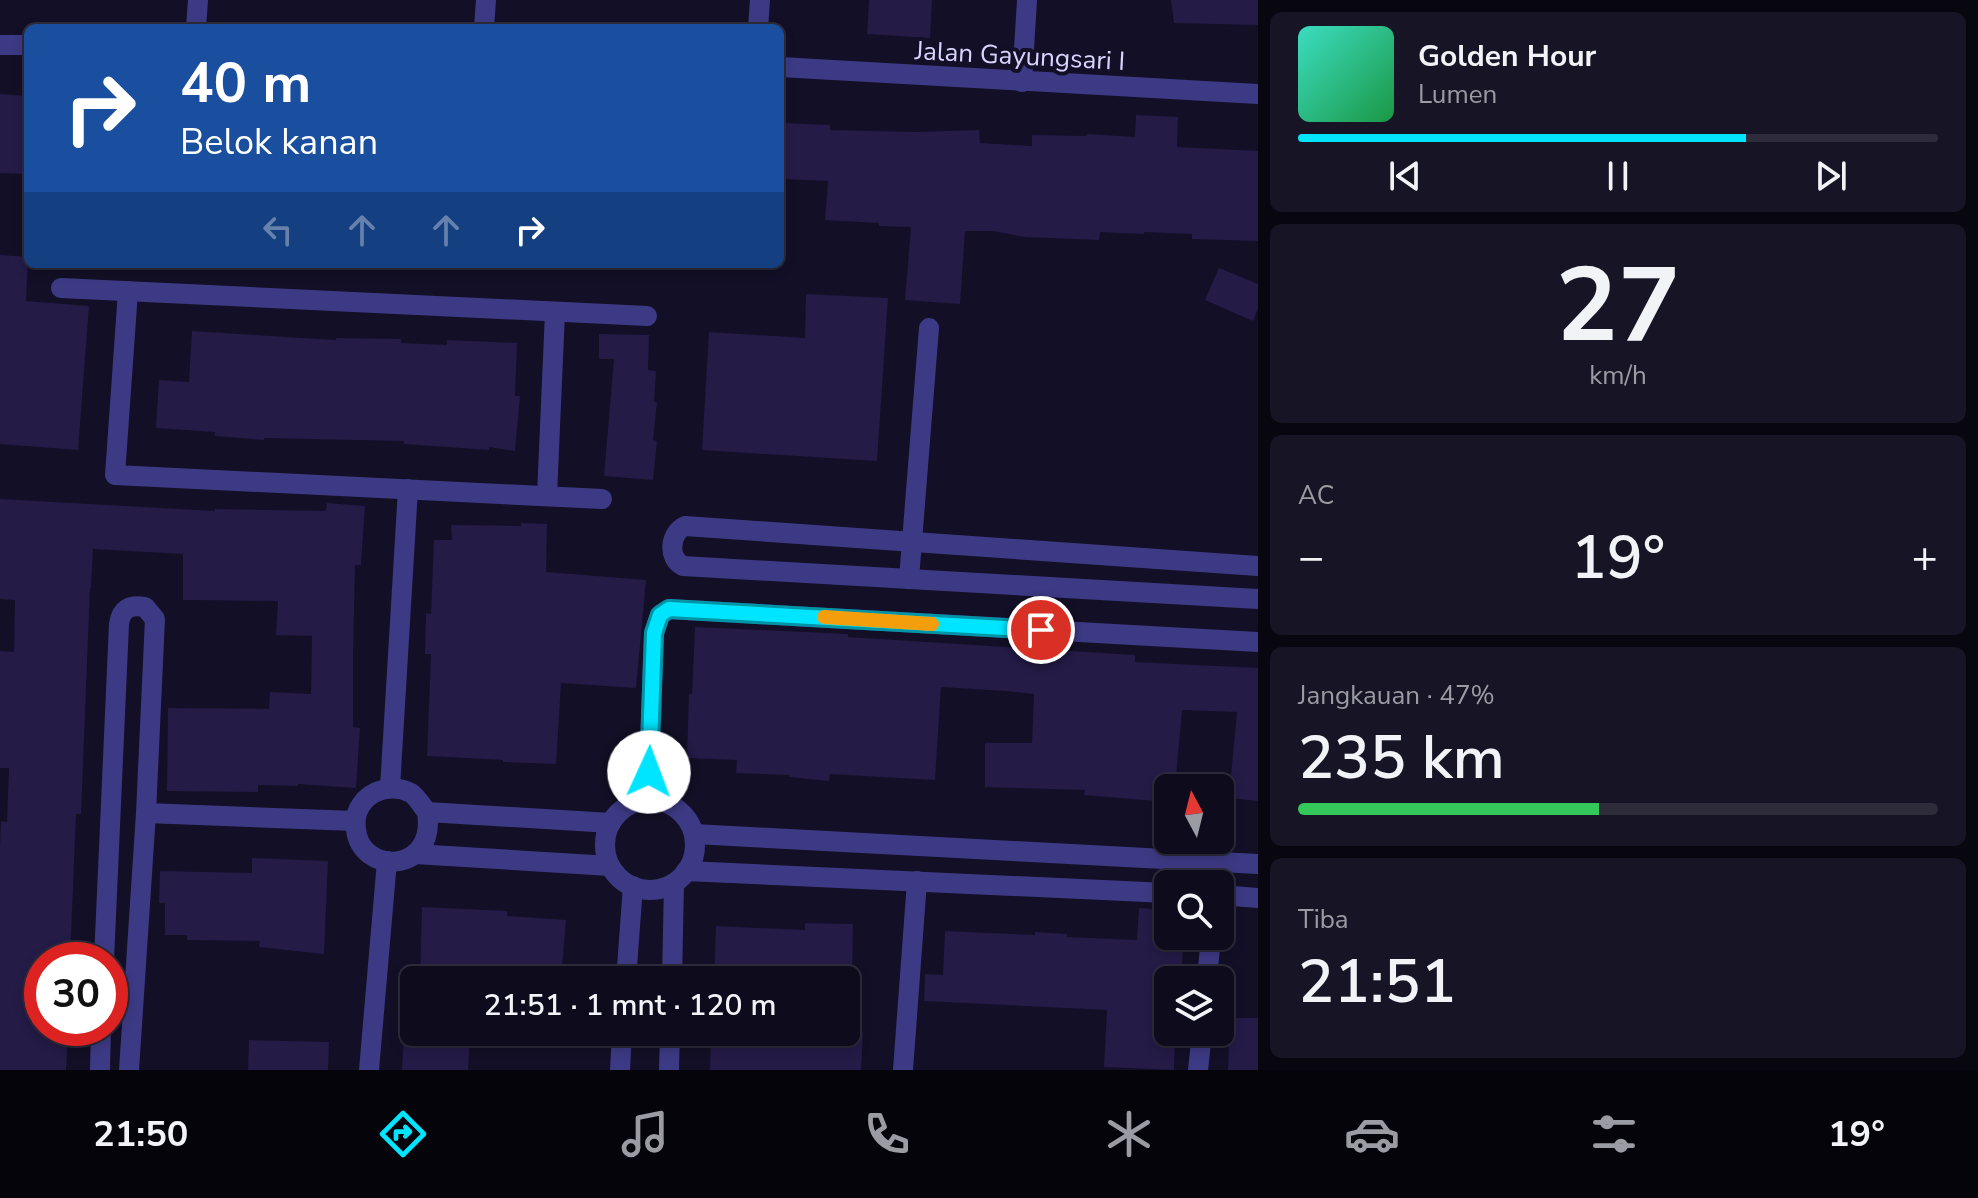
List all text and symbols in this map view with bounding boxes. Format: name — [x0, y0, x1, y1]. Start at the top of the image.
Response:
street label: Jalan Gayungsari I — [913, 33, 1126, 79]
text: Golden Hour — [1418, 36, 1596, 77]
text: 40 m — [180, 45, 311, 122]
icon: right — [48, 56, 152, 160]
text: Lumen — [1418, 77, 1497, 112]
text: Belok kanan — [180, 118, 378, 167]
icon: previous — [1383, 154, 1427, 198]
icon: pause — [1596, 154, 1640, 198]
icon: next — [1809, 154, 1853, 198]
icon: left — [256, 208, 300, 252]
icon: ahead — [340, 208, 384, 252]
icon: ahead — [424, 208, 468, 252]
icon: right — [508, 208, 552, 252]
text: 27 — [1556, 235, 1680, 377]
text: km/h — [1589, 358, 1647, 393]
text: AC — [1298, 478, 1334, 513]
text: 19° — [1571, 517, 1665, 599]
text: − — [1298, 528, 1324, 588]
text: + — [1912, 528, 1938, 588]
pin — [1007, 596, 1075, 664]
icon: arrive — [1019, 608, 1063, 652]
text: Jangkauan · 47% — [1298, 678, 1495, 713]
text: 235 km — [1298, 717, 1505, 799]
position arrow — [607, 730, 691, 814]
north arrow — [1154, 774, 1234, 854]
map controls — [1154, 774, 1234, 1046]
button: search — [1154, 870, 1234, 950]
text: Tiba — [1298, 902, 1349, 937]
text: 21:51 — [1298, 941, 1456, 1023]
speed limit sign: 30 — [24, 942, 128, 1046]
button: layers — [1154, 966, 1234, 1046]
text: 21:51 · 1 mnt · 120 m — [484, 985, 776, 1026]
icon: directions — [375, 1106, 431, 1162]
icon: music — [617, 1106, 673, 1162]
icon: phone — [859, 1106, 915, 1162]
icon: climate — [1101, 1106, 1157, 1162]
icon: car — [1344, 1106, 1400, 1162]
icon: filters — [1586, 1106, 1642, 1162]
text: 21:50 — [93, 1110, 188, 1159]
text: 19° — [1828, 1110, 1885, 1159]

